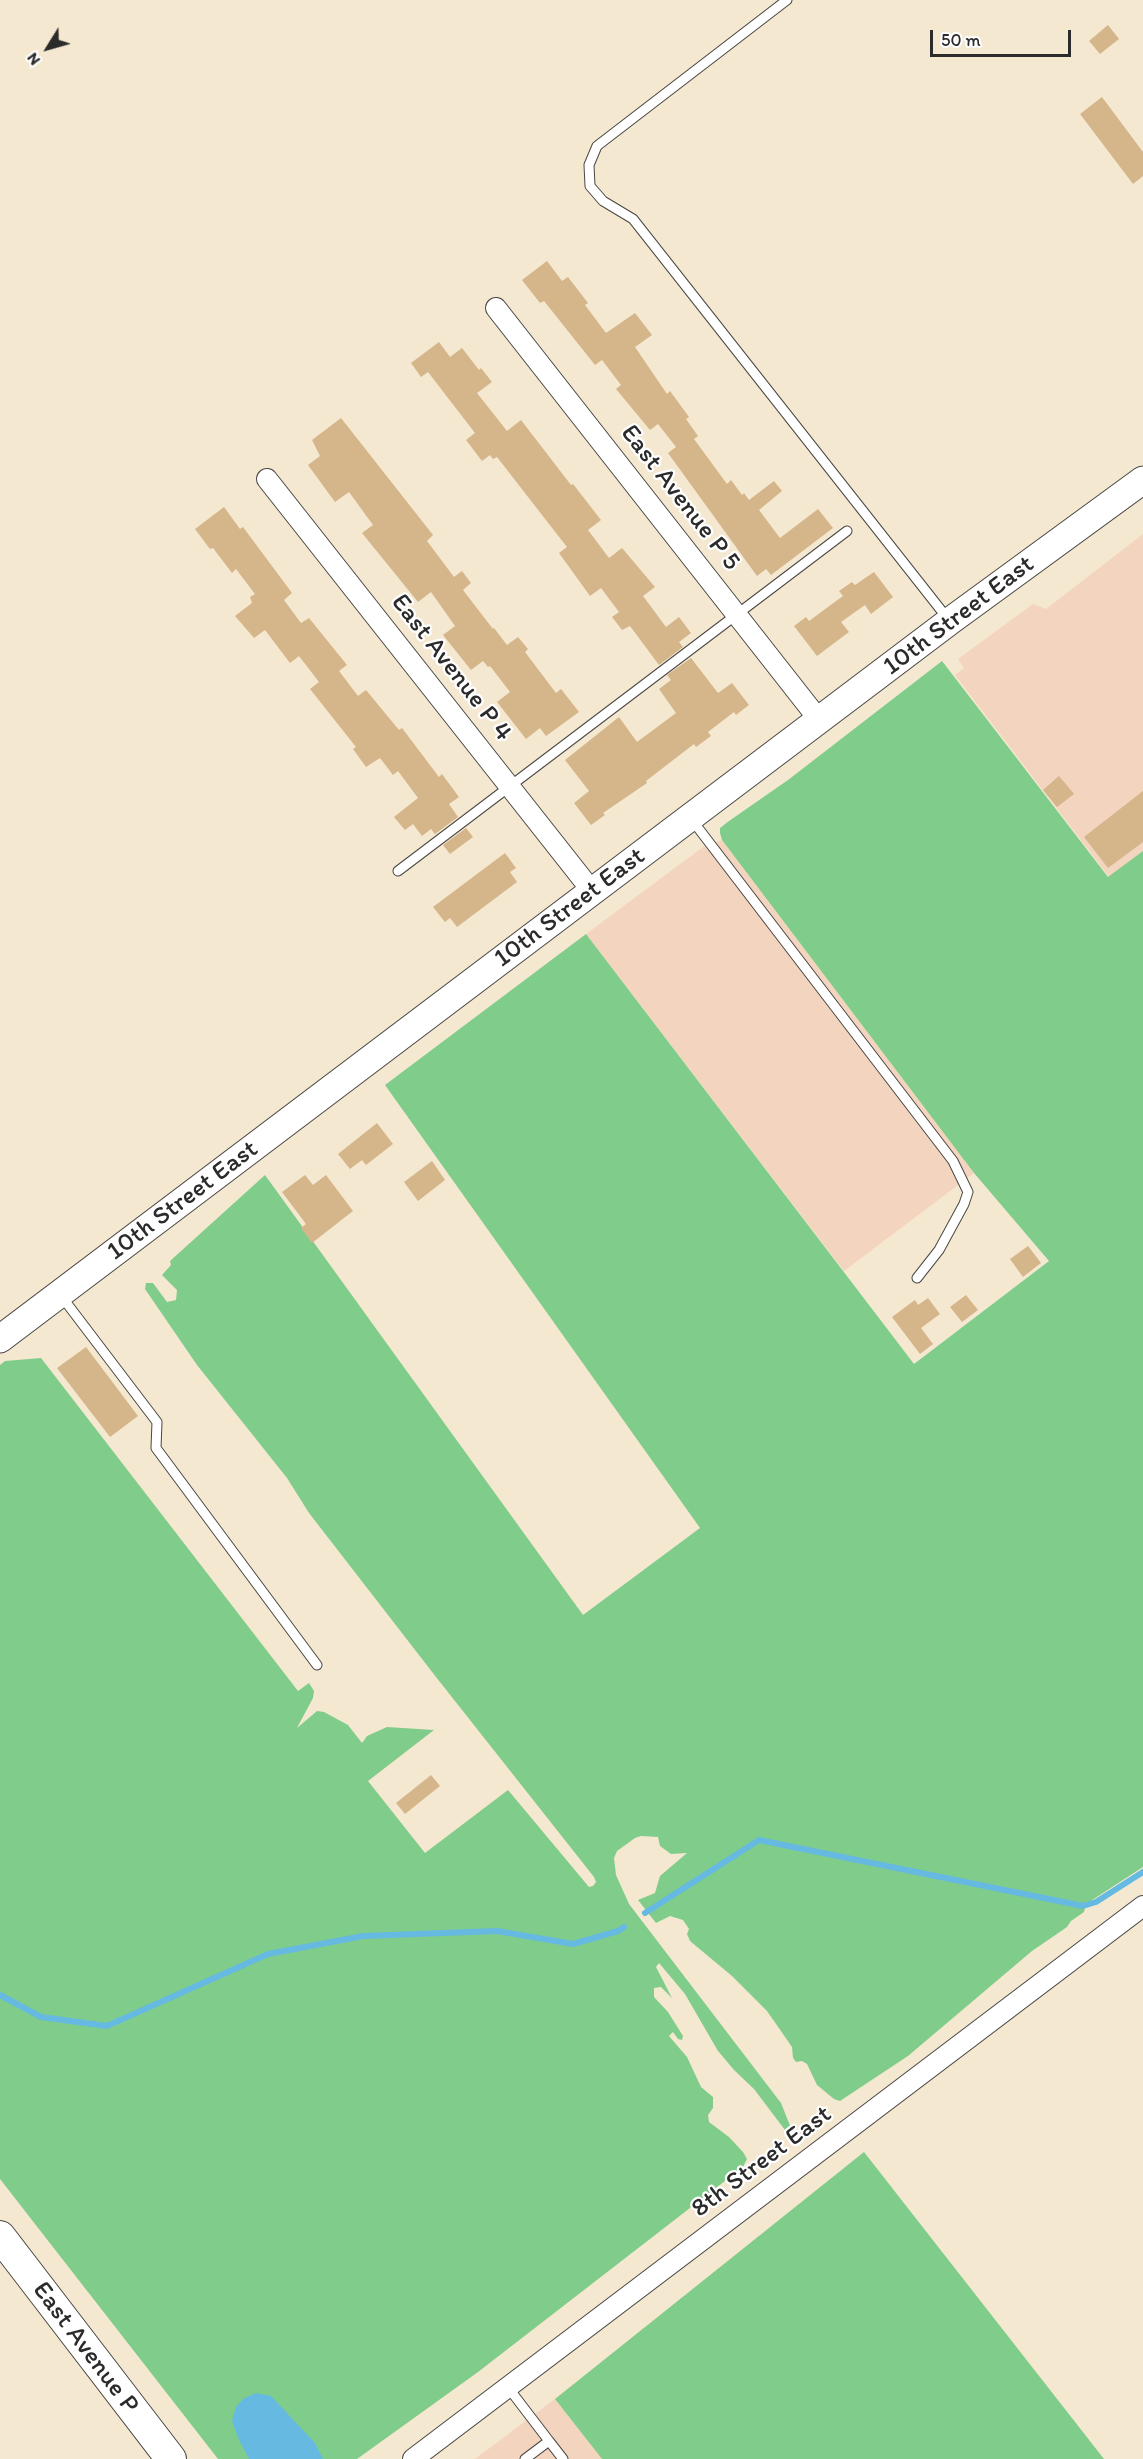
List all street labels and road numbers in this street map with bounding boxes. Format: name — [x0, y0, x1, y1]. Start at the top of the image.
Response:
street label: East Avenue P 5 — [613, 419, 747, 577]
street label: 10th Street East — [877, 549, 1041, 683]
street label: East Avenue P 4 — [384, 588, 518, 748]
street label: 10th Street East — [488, 841, 652, 975]
street label: 10th Street East — [101, 1134, 265, 1268]
street label: 8th Street East — [686, 2099, 838, 2225]
street label: East Avenue P — [25, 2276, 145, 2420]

